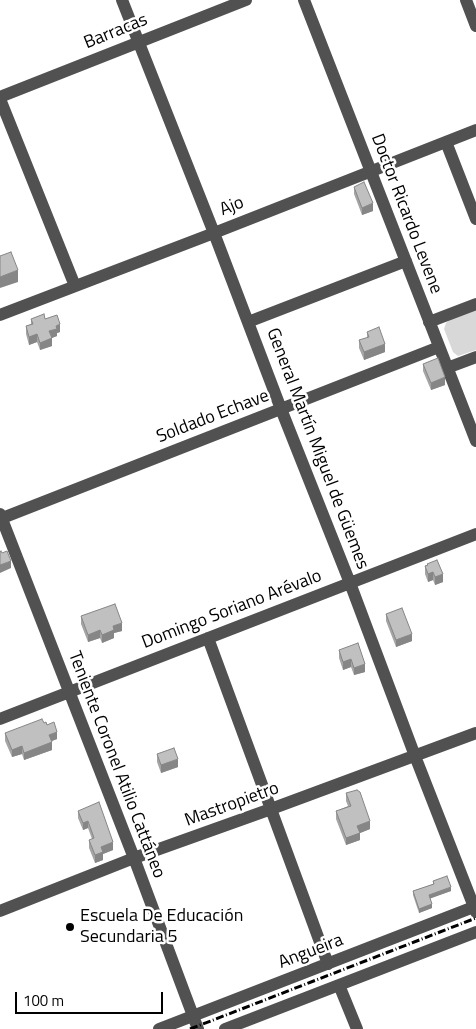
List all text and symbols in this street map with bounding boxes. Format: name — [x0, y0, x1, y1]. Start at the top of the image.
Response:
street label: Barracas — [81, 9, 151, 55]
street label: Doctor Ricardo Levene — [366, 131, 446, 297]
street label: Ajo — [217, 192, 247, 222]
street label: General Martín Miguel de Güemes — [261, 325, 373, 573]
street label: Soldado Echave — [154, 386, 272, 448]
street label: Domingo Soriano Arévalo — [139, 566, 325, 654]
street label: Teniente Coronel Atilio Cattáneo — [63, 649, 169, 881]
street label: Mastropietro — [182, 778, 282, 832]
place label: Escuela De Educación Secundaria 5 — [80, 906, 243, 949]
marker: Escuela De Educación Secundaria 5 — [64, 921, 76, 933]
street label: Angueira — [276, 930, 346, 974]
scale bar — [18, 982, 165, 1014]
text: 100 m — [23, 989, 64, 1012]

